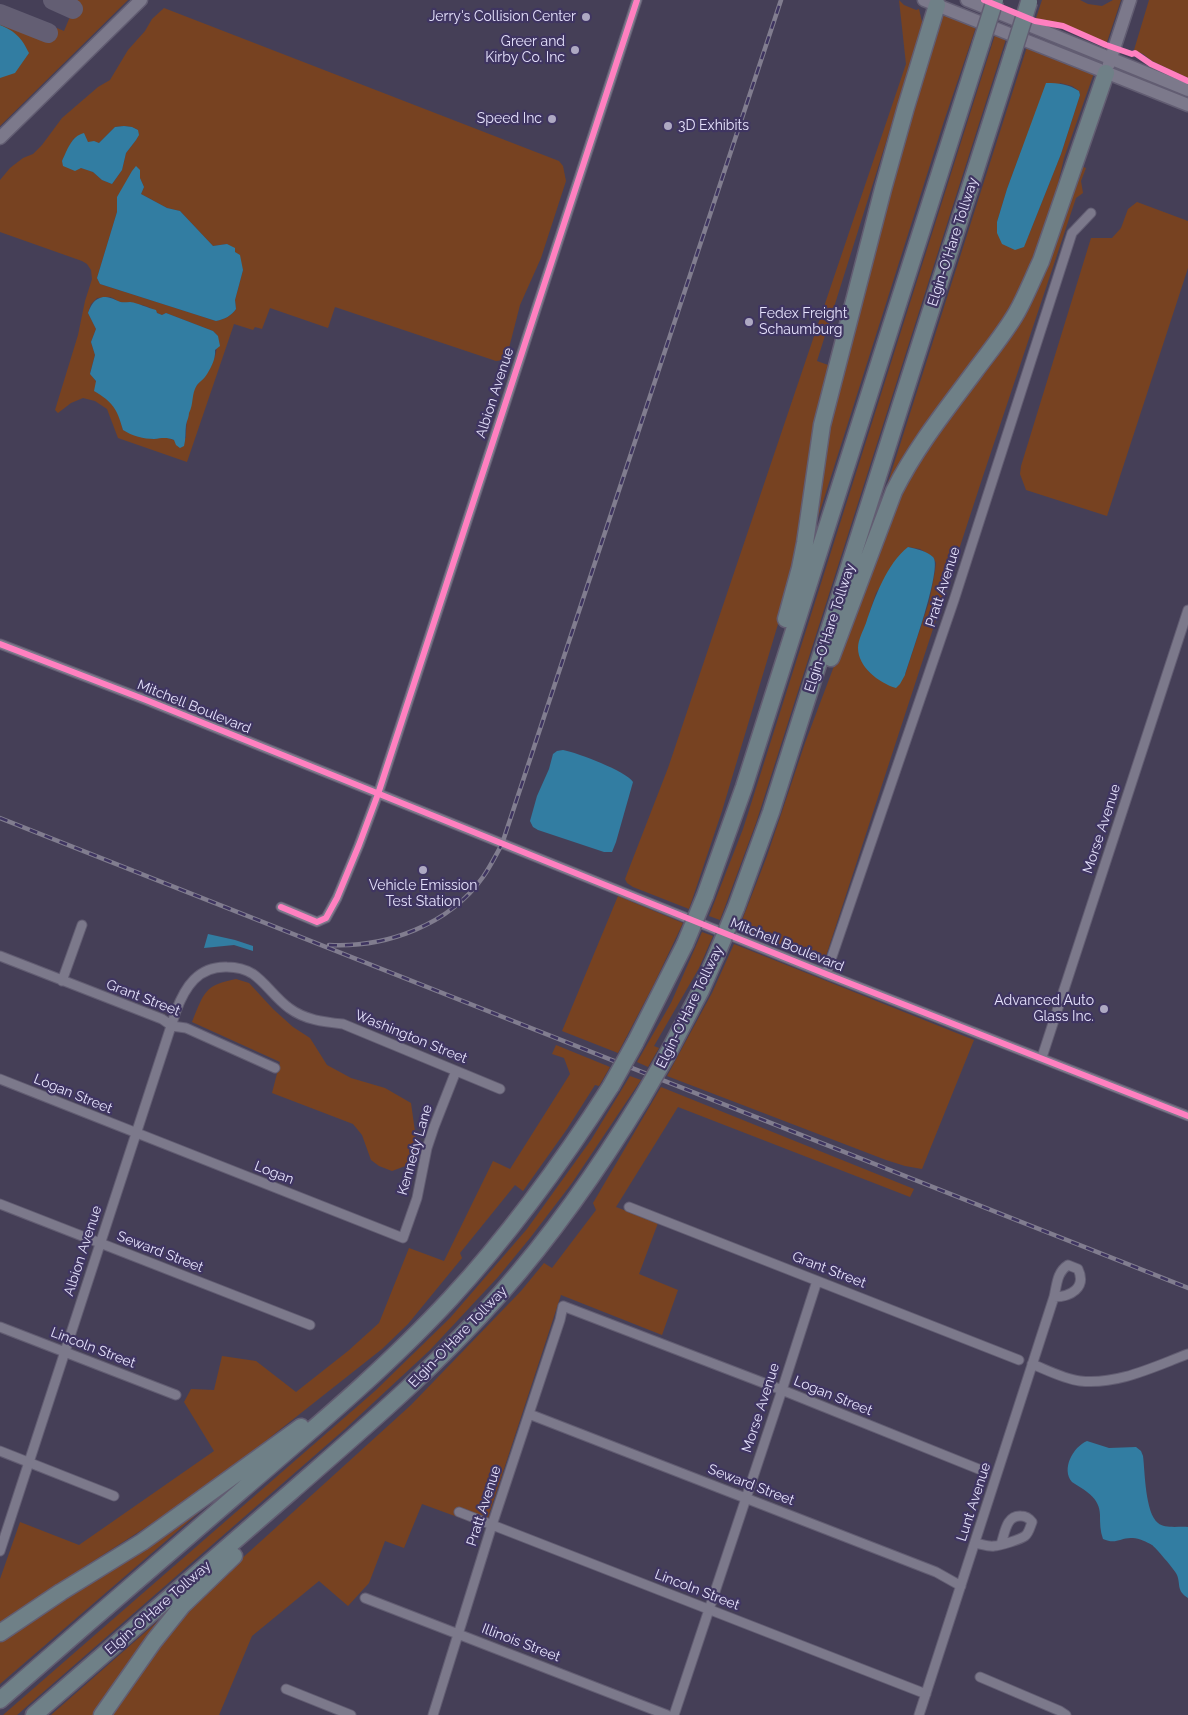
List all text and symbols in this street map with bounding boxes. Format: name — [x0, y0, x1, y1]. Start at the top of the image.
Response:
place label: Jerry's Collision Center — [429, 9, 576, 25]
marker: Jerry's Collision Center — [580, 11, 592, 23]
place label: Greer and Kirby Co. Inc — [485, 34, 565, 66]
marker: Greer and Kirby Co. Inc — [569, 44, 581, 56]
place label: Speed Inc — [477, 111, 542, 127]
marker: Speed Inc — [546, 113, 558, 125]
place label: 3D Exhibits — [678, 118, 749, 134]
marker: 3D Exhibits — [662, 120, 674, 132]
street label: Elgin-O'Hare Tollway — [924, 175, 982, 309]
place label: Fedex Freight Schaumburg — [759, 306, 847, 338]
marker: Fedex Freight Schaumburg — [743, 316, 755, 328]
street label: Albion Avenue — [472, 346, 518, 440]
street label: Pratt Avenue — [922, 545, 964, 629]
street label: Elgin-O'Hare Tollway — [801, 561, 859, 695]
street label: Mitchell Boulevard — [135, 676, 253, 738]
street label: Morse Avenue — [1080, 782, 1124, 876]
marker: Vehicle Emission Test Station — [417, 864, 429, 876]
place label: Vehicle Emission Test Station — [369, 878, 477, 910]
street label: Mitchell Boulevard — [728, 914, 846, 976]
street label: Elgin-O'Hare Tollway — [653, 943, 727, 1071]
street label: Grant Street — [104, 976, 182, 1020]
place label: Advanced Auto Glass Inc. — [994, 993, 1094, 1026]
marker: Advanced Auto Glass Inc. — [1098, 1003, 1110, 1015]
street label: Washington Street — [352, 1007, 470, 1067]
street label: Logan Street — [31, 1071, 115, 1117]
street label: Kennedy Lane — [394, 1103, 436, 1197]
street label: Logan — [252, 1158, 296, 1188]
street label: Albion Avenue — [60, 1204, 106, 1298]
street label: Seward Street — [114, 1228, 206, 1276]
street label: Grant Street — [790, 1248, 868, 1292]
street label: Elgin-O'Hare Tollway — [405, 1283, 511, 1391]
street label: Lincoln Street — [48, 1324, 138, 1372]
street label: Morse Avenue — [739, 1361, 783, 1455]
street label: Logan Street — [791, 1373, 875, 1419]
street label: Lunt Avenue — [953, 1460, 995, 1544]
street label: Seward Street — [705, 1461, 797, 1509]
street label: Pratt Avenue — [463, 1464, 505, 1548]
street label: Elgin-O'Hare Tollway — [102, 1557, 214, 1659]
street label: Lincoln Street — [652, 1566, 742, 1614]
street label: Illinois Street — [479, 1620, 563, 1666]

